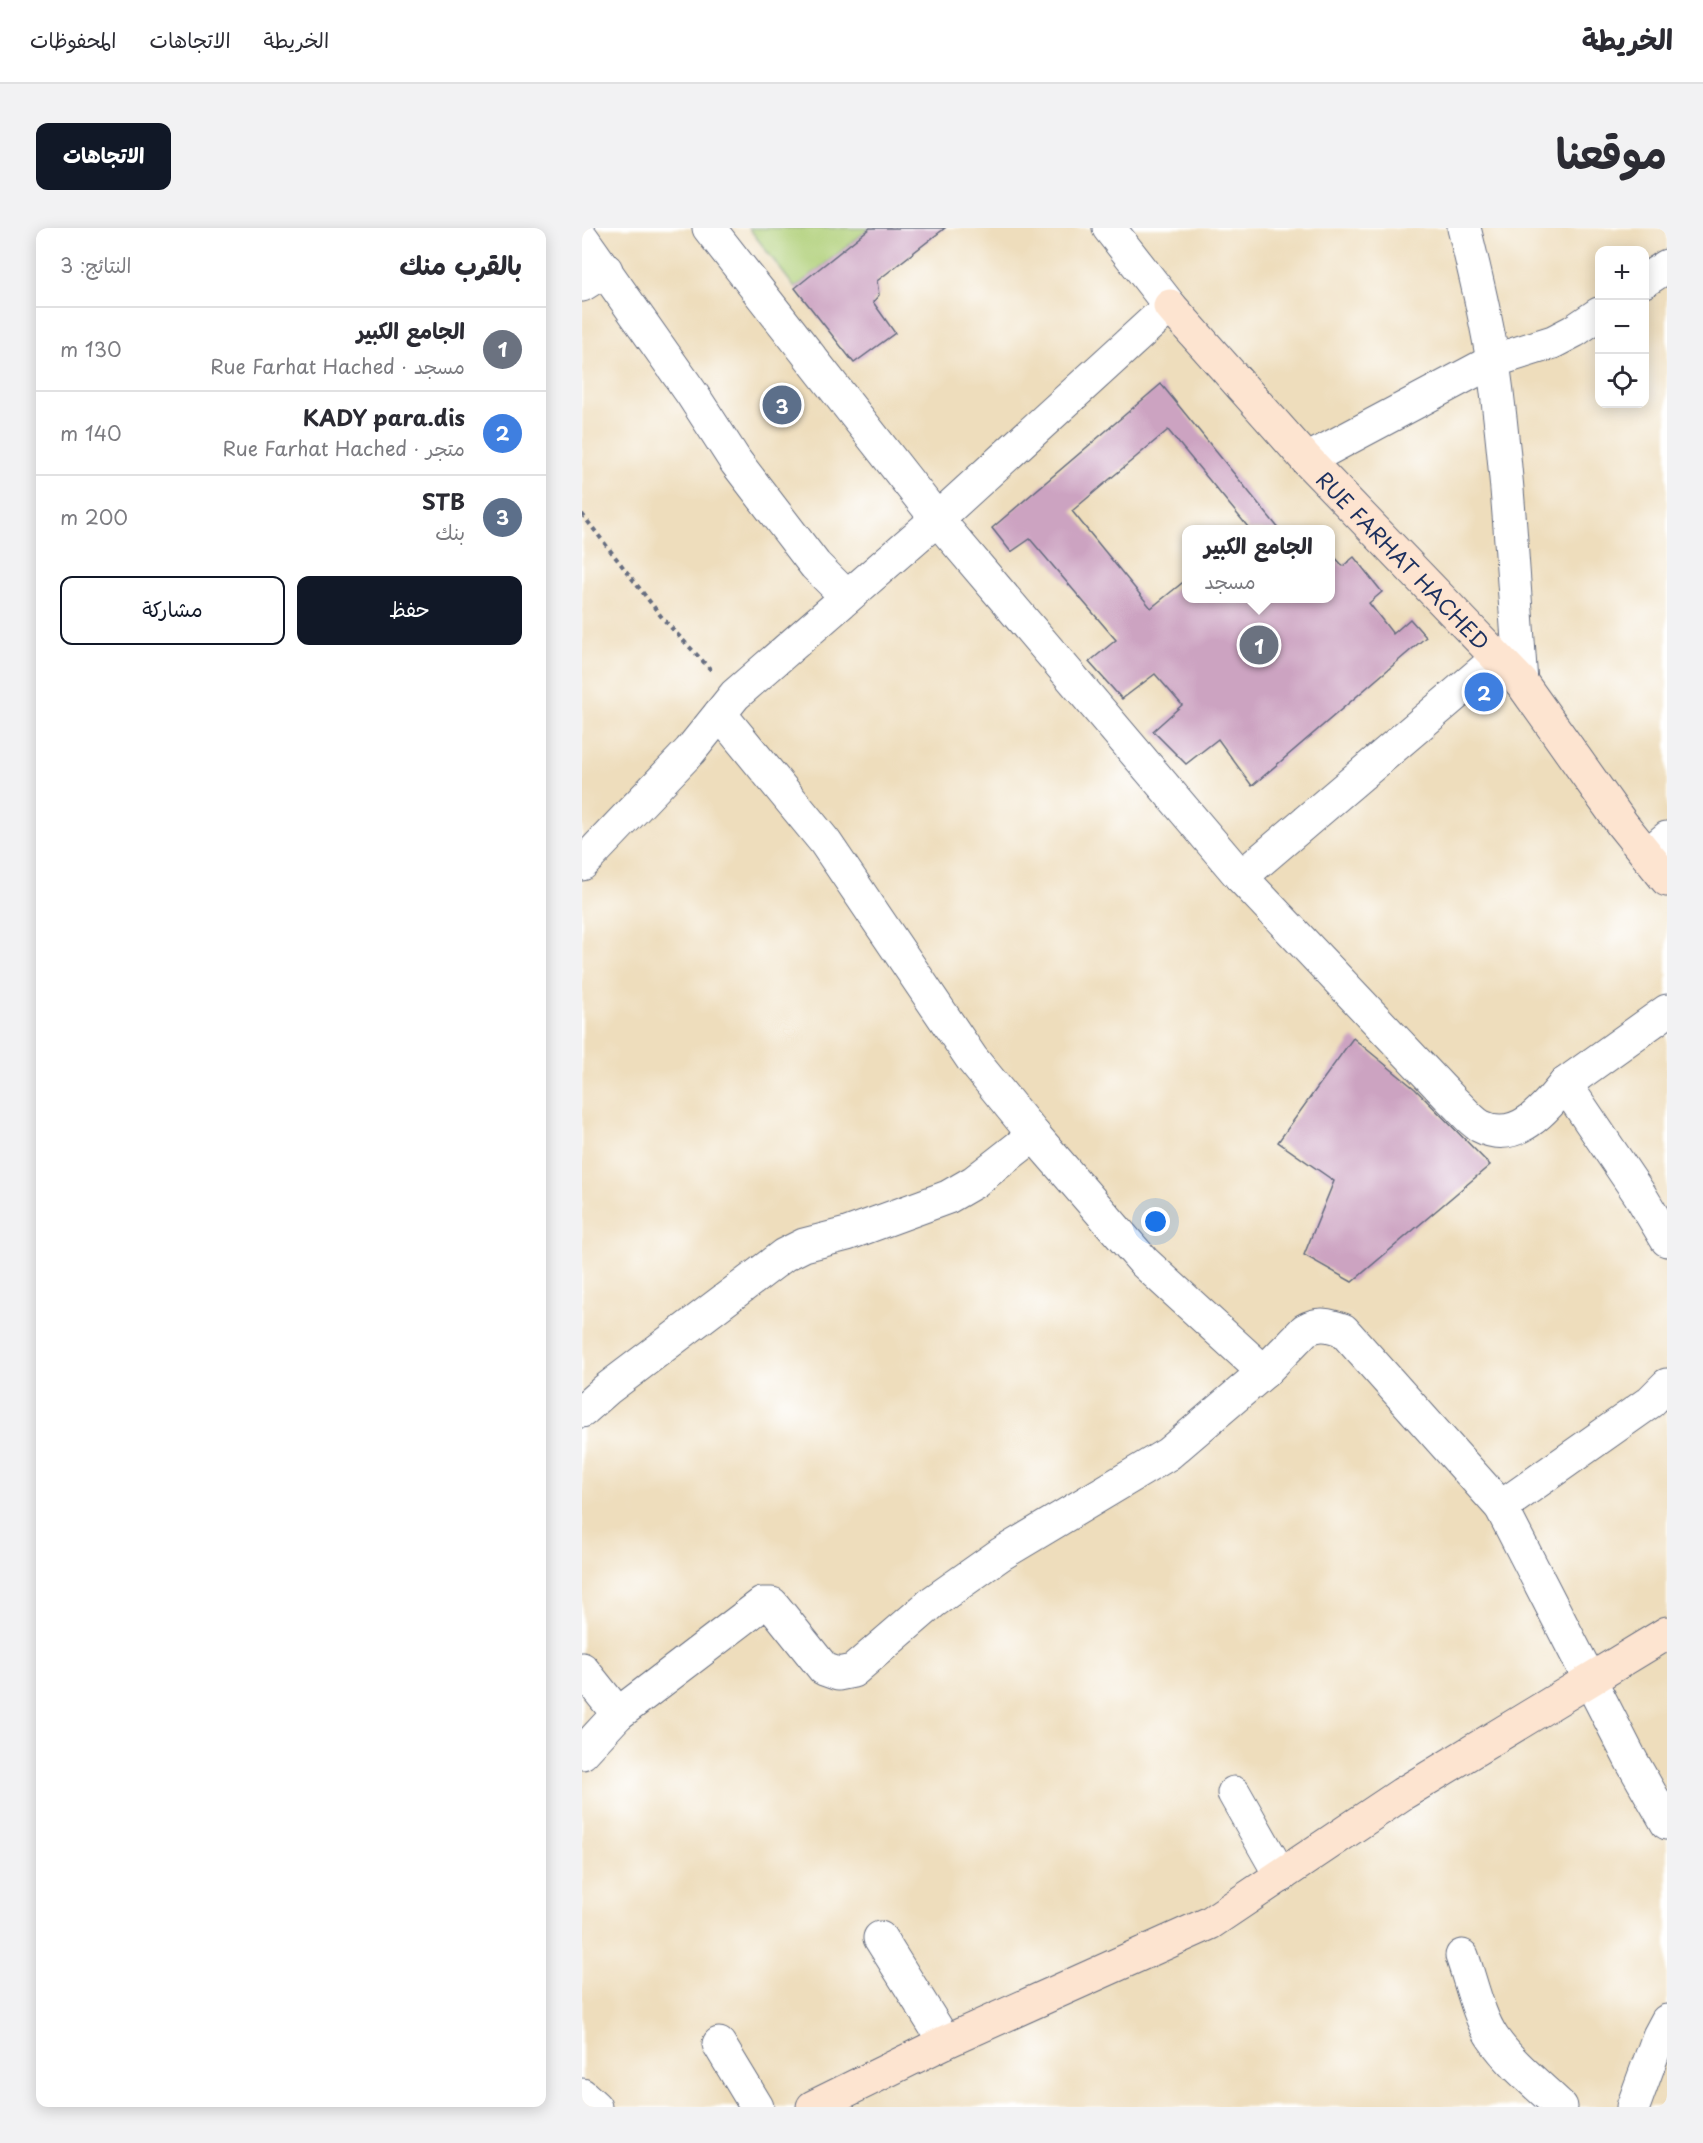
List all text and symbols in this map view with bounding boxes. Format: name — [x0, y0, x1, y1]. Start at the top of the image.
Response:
text: الخريطة — [1582, 17, 1673, 60]
text: المحفوظات — [30, 23, 116, 55]
text: الاتجاهات — [149, 23, 231, 55]
text: الخريطة — [264, 23, 329, 55]
text: موقعنا — [1556, 120, 1667, 183]
button: الاتجاهات — [36, 123, 171, 190]
text: بالقرب منك — [400, 245, 522, 284]
map controls — [1595, 246, 1649, 408]
button: + — [1595, 246, 1649, 300]
text: النتائج: 3 — [60, 250, 132, 280]
button: − — [1595, 300, 1649, 354]
text: الجامع الكبير — [357, 313, 465, 346]
text: 130 m — [60, 334, 122, 364]
text: 1 — [498, 334, 507, 364]
text: مسجد · Rue Farhat Hached — [210, 351, 465, 381]
button: locate — [1595, 354, 1649, 408]
pin: 3 — [762, 382, 802, 428]
text: KADY para.dis — [303, 400, 465, 433]
text: 140 m — [60, 418, 122, 448]
text: 2 — [495, 418, 510, 448]
text: متجر · Rue Farhat Hached — [222, 433, 465, 463]
street label: RUE FARHAT HACHED — [1309, 463, 1497, 657]
text: STB — [422, 484, 465, 517]
text: 200 m — [60, 502, 128, 532]
text: 3 — [496, 502, 509, 532]
text: بنك — [435, 517, 465, 547]
popup — [1182, 525, 1335, 603]
text: الجامع الكبير — [1204, 528, 1313, 561]
text: مسجد — [1204, 566, 1256, 596]
button: مشاركة — [60, 576, 285, 645]
button: حفظ — [297, 576, 522, 645]
pin: 1 — [1240, 622, 1278, 668]
pin: 2 — [1464, 670, 1504, 714]
your location — [1141, 1207, 1170, 1236]

